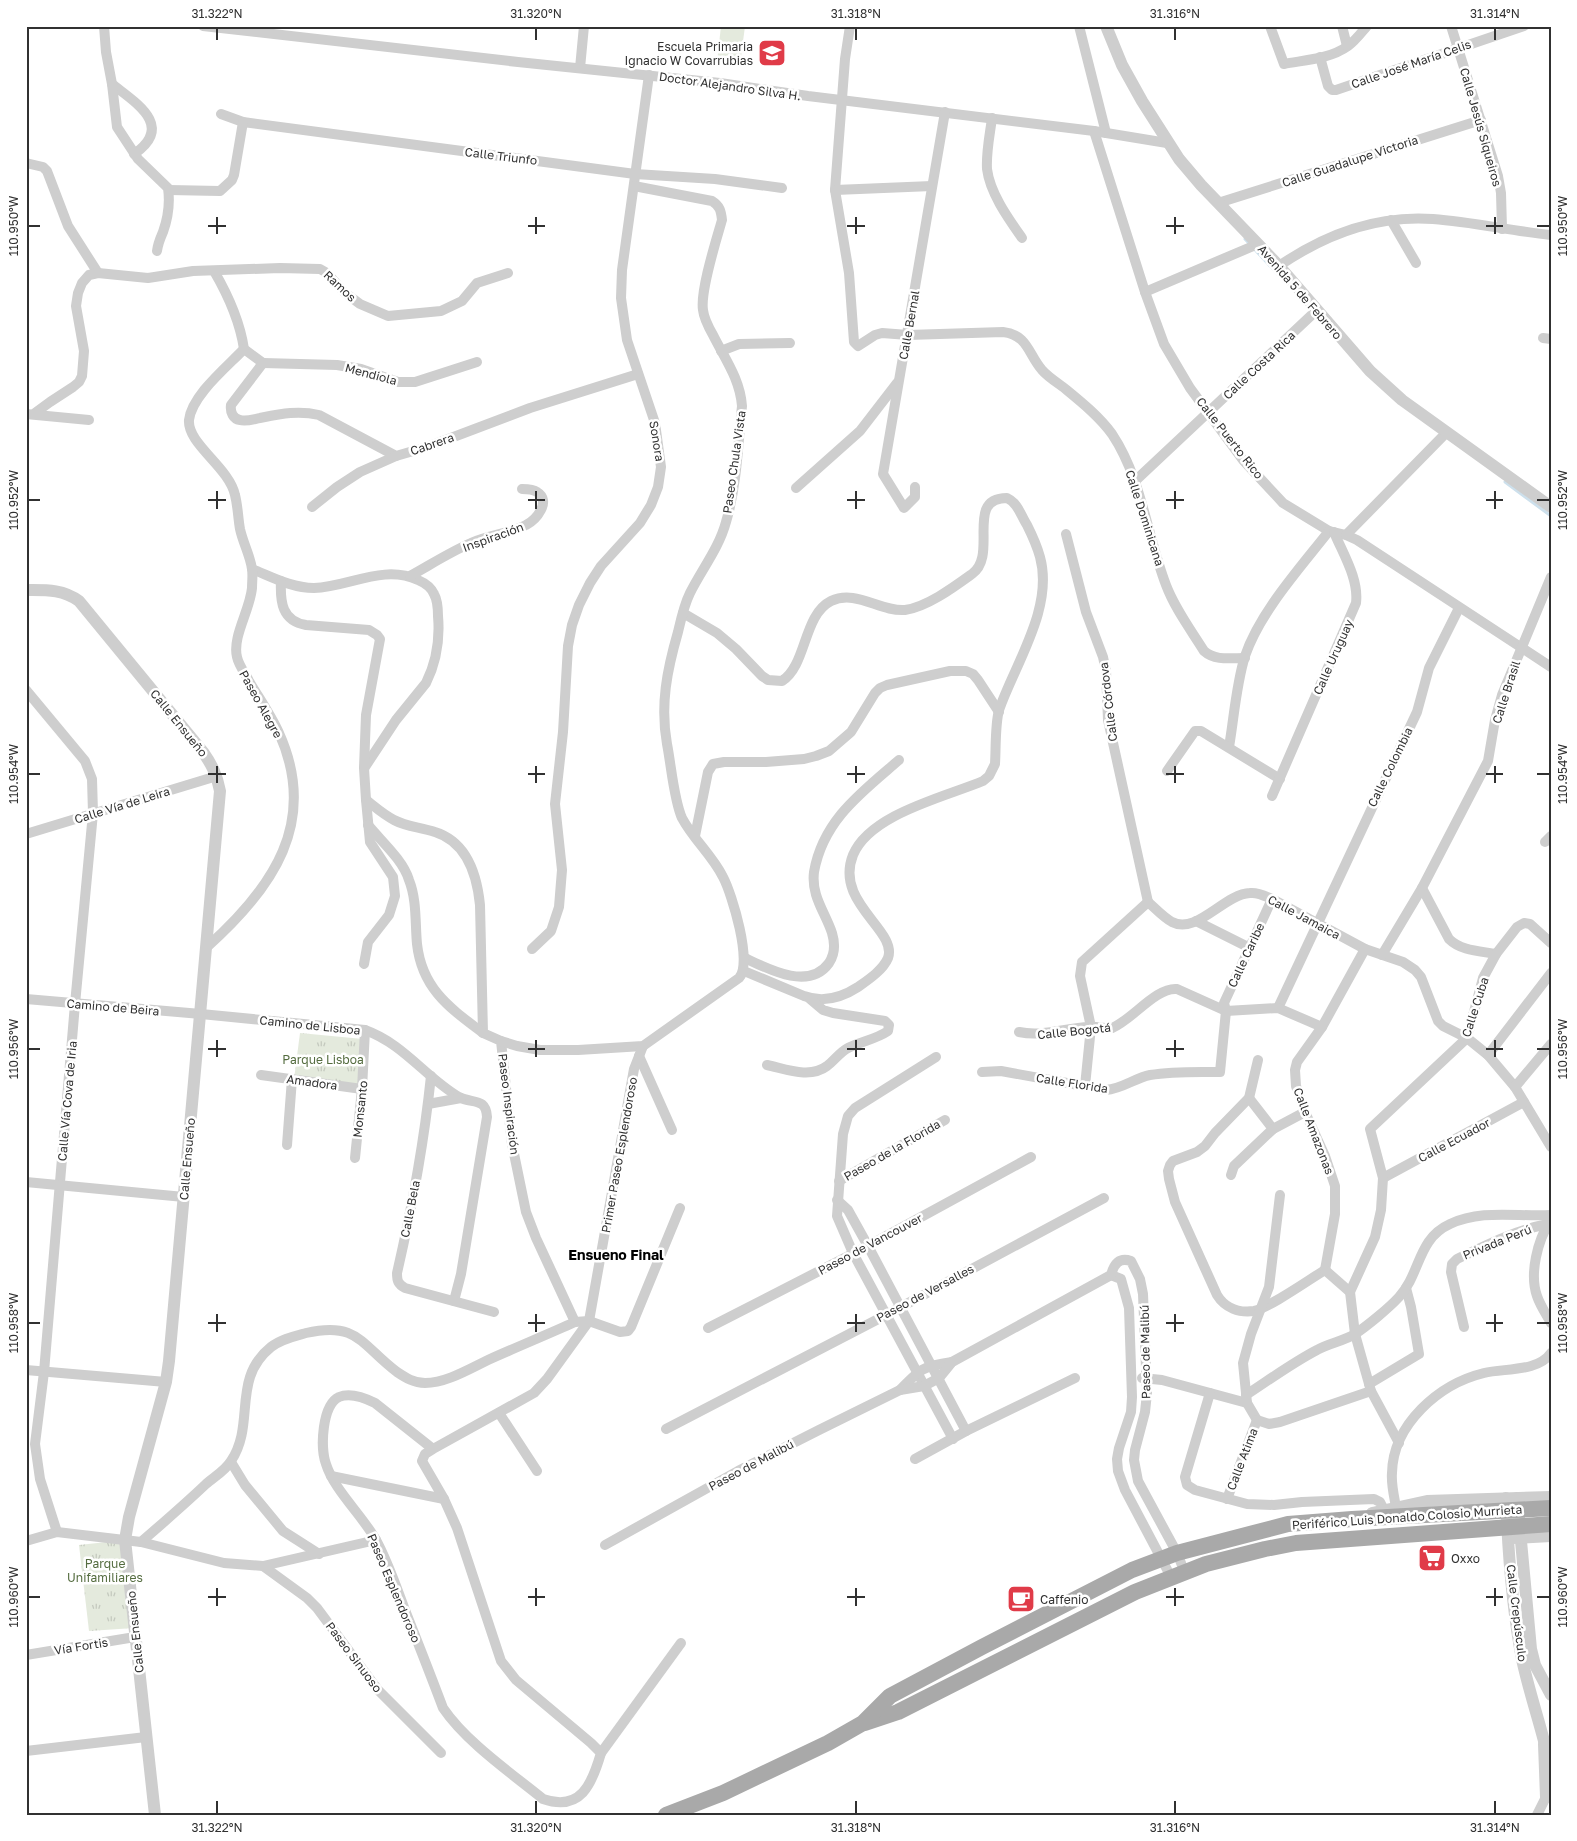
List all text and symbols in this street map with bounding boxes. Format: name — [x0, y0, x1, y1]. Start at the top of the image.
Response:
text: 31.322°N — [191, 6, 243, 21]
text: 31.320°N — [510, 6, 562, 21]
text: 31.318°N — [831, 6, 881, 21]
text: 31.316°N — [1150, 6, 1200, 21]
text: 31.314°N — [1470, 6, 1520, 21]
street label: Calle José María Celis — [1349, 36, 1473, 92]
school or university icon: Escuela Primaria Ignacio W Covarrubias — [757, 38, 787, 68]
place label: Escuela Primaria Ignacio W Covarrubias — [625, 39, 753, 68]
street label: Calle Jesús Siqueiros — [1457, 66, 1505, 188]
street label: Doctor Alejandro Silva H. — [658, 69, 802, 103]
street label: Calle Guadalupe Victoria — [1280, 132, 1420, 190]
street label: Calle Triunfo — [464, 144, 538, 168]
text: 110.950°W — [6, 195, 21, 256]
text: 110.950°W — [1555, 195, 1570, 256]
street label: Avenida 5 de Febrero — [1255, 242, 1345, 342]
street label: Ramos — [321, 267, 359, 305]
street label: Calle Bernal — [896, 289, 923, 361]
street label: Calle Costa Rica — [1220, 328, 1298, 402]
street label: Mendiola — [343, 360, 399, 388]
street label: Calle Puerto Rico — [1193, 394, 1267, 482]
street label: Paseo Chula Vista — [719, 410, 749, 514]
street label: Sonora — [646, 420, 668, 462]
street label: Cabrera — [408, 430, 456, 458]
street label: Calle Dominicana — [1122, 468, 1168, 568]
text: 110.952°W — [6, 469, 21, 530]
text: 110.952°W — [1555, 469, 1570, 530]
street label: Inspiración — [460, 519, 526, 555]
street label: Calle Uruguay — [1310, 617, 1356, 697]
street label: Calle Brasil — [1489, 659, 1523, 725]
street label: Calle Córdova — [1096, 661, 1120, 743]
street label: Paseo Alegre — [236, 667, 286, 741]
street label: Calle Ensueño — [147, 686, 211, 760]
street label: Calle Colombia — [1364, 725, 1416, 809]
text: 110.954°W — [6, 744, 21, 804]
text: 110.954°W — [1555, 744, 1570, 804]
street label: Calle Vía de Leira — [72, 783, 172, 827]
street label: Calle Jamaica — [1265, 892, 1343, 942]
street label: Calle Caribe — [1224, 920, 1268, 990]
street label: Calle Cuba — [1458, 975, 1492, 1039]
street label: Camino de Beira — [66, 995, 160, 1019]
street label: Camino de Lisboa — [259, 1012, 361, 1038]
text: 110.956°W — [6, 1018, 21, 1079]
text: 110.956°W — [1555, 1018, 1570, 1079]
street label: Calle Bogotá — [1036, 1020, 1112, 1042]
street label: Calle Vía Cova de Iria — [54, 1040, 80, 1162]
park label: Parque Lisboa — [282, 1052, 364, 1067]
street label: Paseo Inspiración — [495, 1053, 523, 1155]
street label: Calle Florida — [1035, 1070, 1109, 1096]
street label: Amadora — [286, 1071, 338, 1093]
street label: Primer Paseo Esplendoroso — [598, 1076, 640, 1234]
street label: Monsanto — [350, 1080, 370, 1138]
street label: Calle Amazonas — [1291, 1085, 1337, 1177]
street label: Calle Ecuador — [1415, 1115, 1493, 1165]
street label: Paseo de la Florida — [841, 1116, 943, 1184]
street label: Calle Ensueño — [176, 1117, 198, 1201]
street label: Calle Bela — [397, 1179, 423, 1239]
street label: Paseo de Vancouver — [815, 1210, 925, 1278]
street label: Privada Perú — [1460, 1221, 1534, 1263]
district label: Ensueno Final — [568, 1246, 664, 1263]
street label: Paseo de Versalles — [874, 1261, 976, 1325]
text: 110.958°W — [6, 1292, 21, 1353]
text: 110.958°W — [1555, 1292, 1570, 1353]
street label: Paseo de Malibú — [1137, 1305, 1153, 1399]
street label: Calle Atima — [1223, 1426, 1261, 1492]
street label: Paseo de Malibú — [706, 1436, 796, 1494]
street label: Periférico Luis Donaldo Colosio Murrieta — [1291, 1501, 1523, 1533]
street label: Paseo Esplendoroso — [364, 1531, 424, 1645]
supermarket icon: Oxxo — [1417, 1543, 1447, 1573]
place label: Oxxo — [1451, 1551, 1480, 1566]
park label: Parque Unifamiliares — [67, 1556, 143, 1585]
street label: Calle Crepúsculo — [1504, 1564, 1530, 1662]
text: 110.960°W — [6, 1566, 21, 1627]
text: 110.960°W — [1555, 1566, 1570, 1627]
cafe icon: Caffenio — [1006, 1584, 1036, 1614]
street label: Calle Ensueño — [123, 1590, 147, 1674]
place label: Caffenio — [1040, 1592, 1088, 1607]
street label: Paseo Sinuoso — [323, 1619, 385, 1695]
street label: Vía Fortis — [53, 1634, 109, 1658]
text: 31.322°N — [191, 1820, 243, 1835]
text: 31.320°N — [510, 1820, 562, 1835]
text: 31.318°N — [831, 1820, 881, 1835]
text: 31.316°N — [1150, 1820, 1200, 1835]
text: 31.314°N — [1470, 1820, 1520, 1835]

